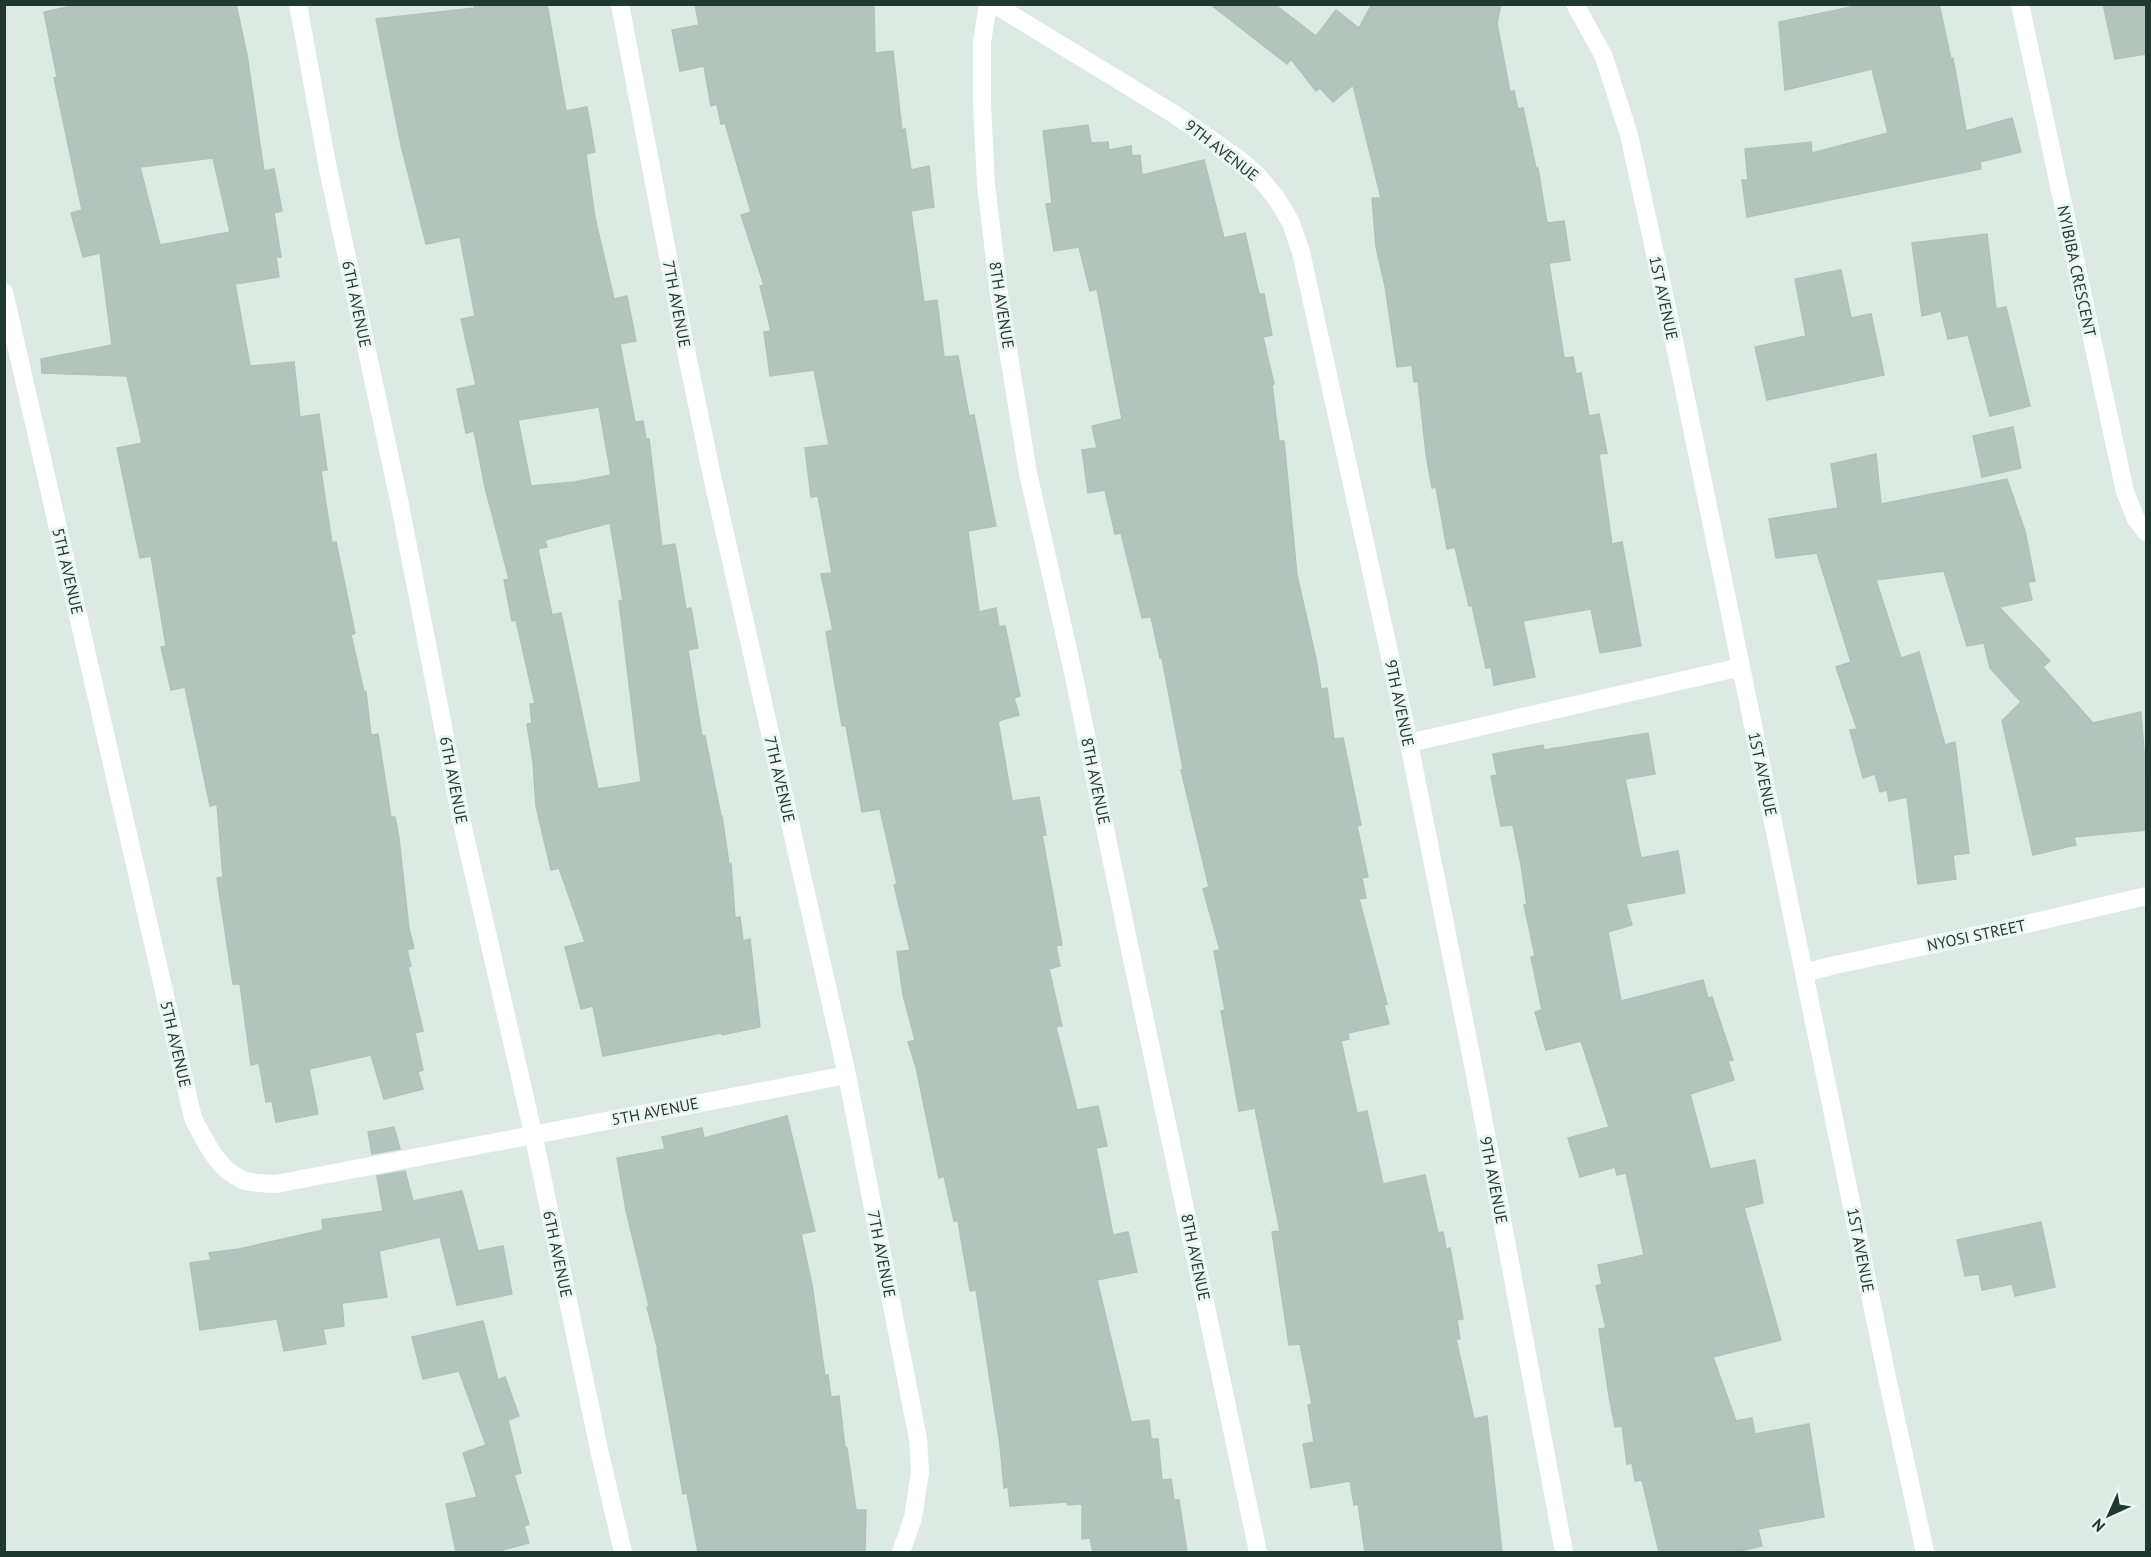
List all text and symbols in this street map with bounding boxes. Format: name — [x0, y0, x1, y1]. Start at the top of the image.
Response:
street label: 9TH AVENUE — [1181, 115, 1263, 185]
street label: NYIBIBA CRESCENT — [2053, 203, 2101, 339]
street label: 1ST AVENUE — [1645, 254, 1683, 342]
street label: 6TH AVENUE — [338, 259, 376, 349]
street label: 7TH AVENUE — [659, 259, 695, 349]
street label: 8TH AVENUE — [985, 260, 1019, 350]
street label: 5TH AVENUE — [48, 526, 88, 616]
street label: 9TH AVENUE — [1381, 658, 1419, 748]
street label: 1ST AVENUE — [1744, 730, 1782, 818]
street label: 7TH AVENUE — [760, 734, 800, 824]
street label: 6TH AVENUE — [436, 735, 472, 825]
street label: 8TH AVENUE — [1077, 736, 1115, 826]
street label: NYOSI STREET — [1925, 915, 2027, 955]
street label: 5TH AVENUE — [156, 999, 196, 1089]
street label: 5TH AVENUE — [610, 1093, 700, 1129]
street label: 9TH AVENUE — [1476, 1135, 1512, 1225]
street label: 1ST AVENUE — [1843, 1206, 1879, 1294]
street label: 6TH AVENUE — [539, 1209, 577, 1299]
street label: 7TH AVENUE — [864, 1209, 900, 1299]
street label: 8TH AVENUE — [1177, 1212, 1215, 1302]
north arrow — [2079, 1485, 2139, 1545]
text: N — [2088, 1515, 2109, 1536]

